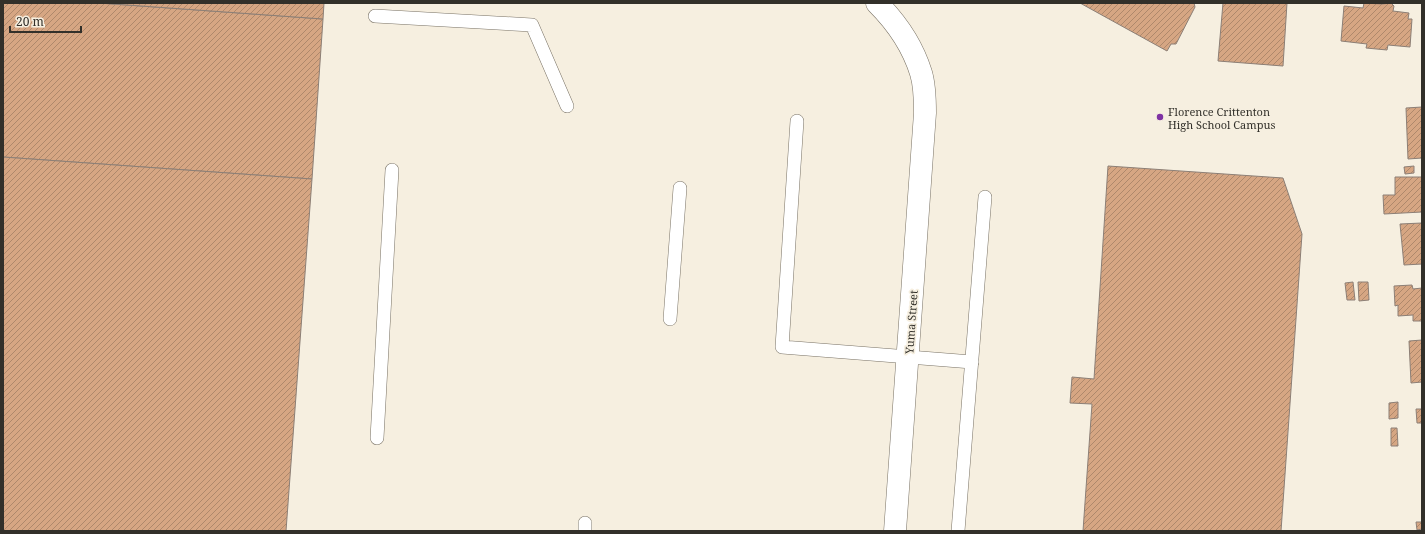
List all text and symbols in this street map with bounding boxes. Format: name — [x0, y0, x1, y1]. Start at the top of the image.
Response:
scale bar — [10, 8, 81, 34]
text: 20 m — [16, 13, 44, 30]
place label: Florence Crittenton High School Campus — [1168, 104, 1275, 132]
marker: Florence Crittenton High School Campus — [1155, 112, 1165, 122]
street label: Yuma Street — [901, 289, 921, 355]

